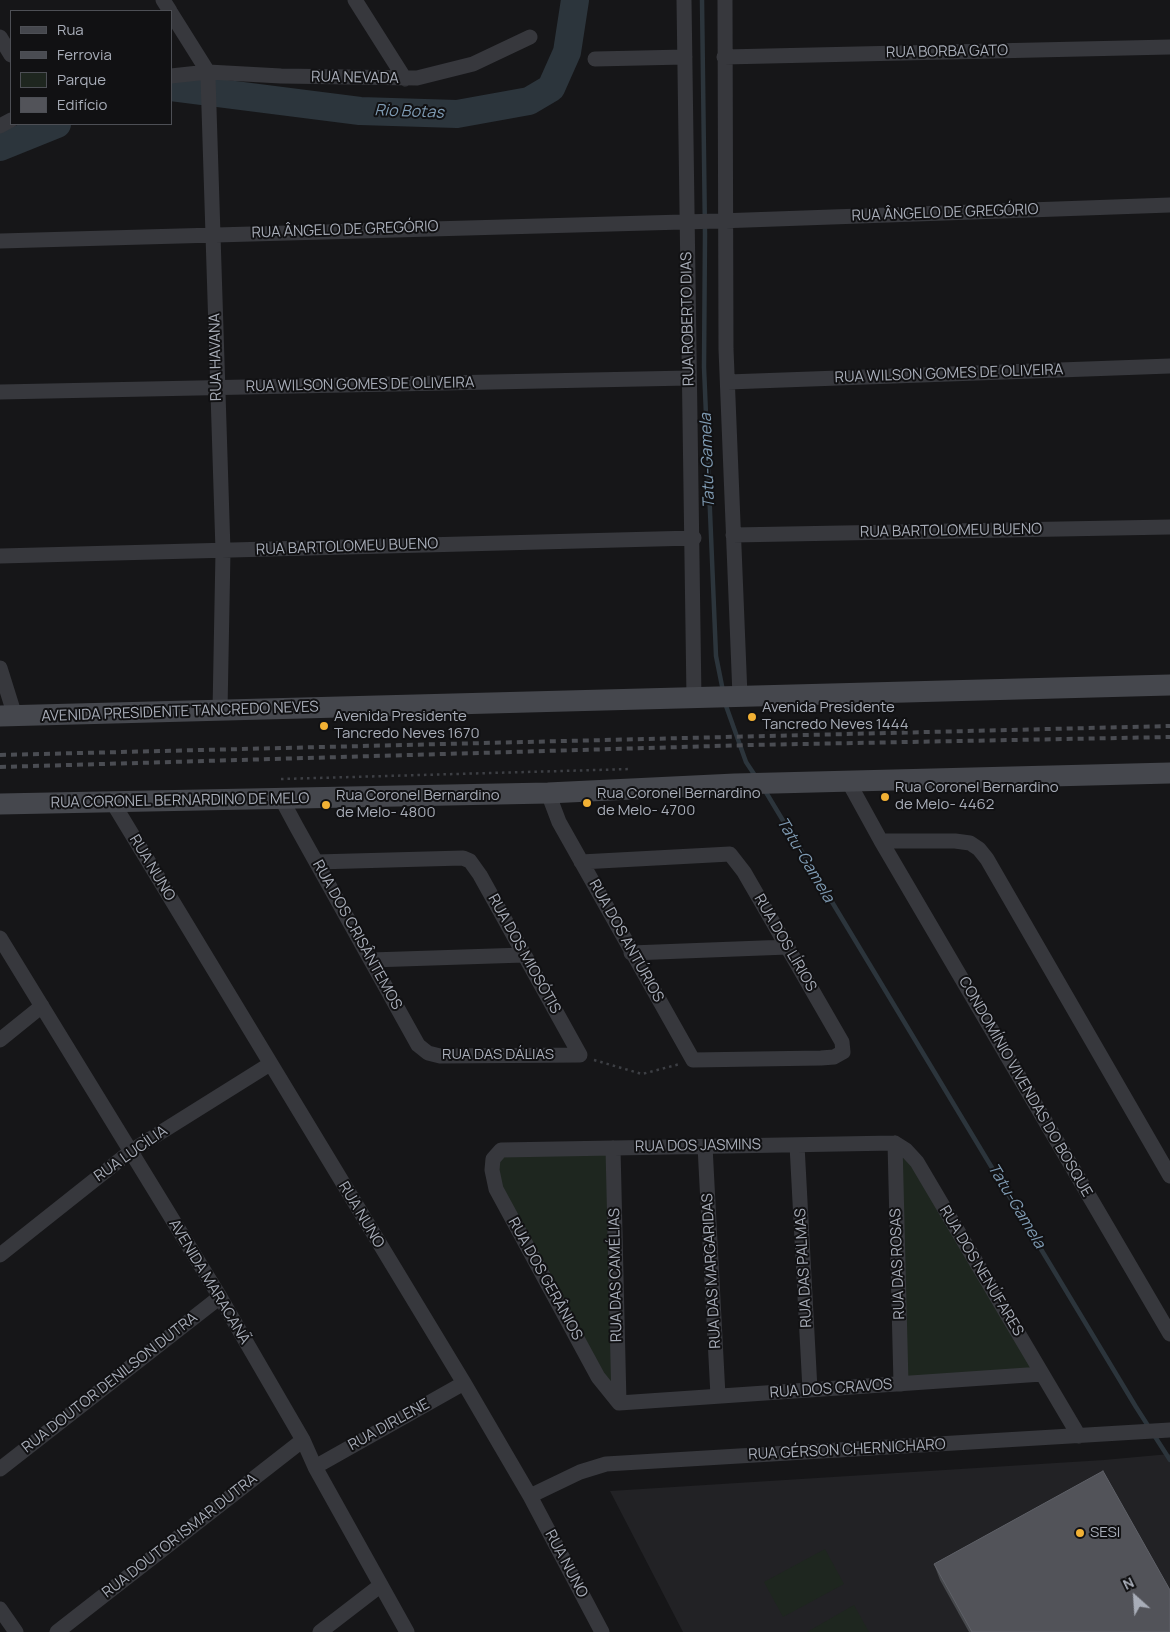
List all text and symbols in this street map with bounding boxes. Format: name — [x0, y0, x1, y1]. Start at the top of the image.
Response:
legend — [10, 10, 172, 125]
text: Rua — [57, 19, 84, 40]
street label: RUA BORBA GATO — [886, 42, 1008, 62]
text: Ferrovia — [57, 44, 112, 65]
street label: RUA NEVADA — [311, 68, 399, 88]
text: Parque — [57, 69, 106, 90]
text: Edifício — [57, 94, 107, 115]
water label: Rio Botas — [374, 101, 444, 123]
street label: RUA ÂNGELO DE GREGÓRIO — [851, 201, 1039, 225]
street label: RUA ÂNGELO DE GREGÓRIO — [251, 218, 439, 242]
street label: RUA ROBERTO DIAS — [678, 252, 698, 386]
street label: RUA HAVANA — [206, 313, 226, 401]
street label: RUA WILSON GOMES DE OLIVEIRA — [834, 361, 1064, 387]
street label: RUA WILSON GOMES DE OLIVEIRA — [245, 374, 475, 396]
water label: Tatu-Gamela — [697, 413, 719, 509]
street label: RUA BARTOLOMEU BUENO — [860, 520, 1042, 542]
street label: RUA BARTOLOMEU BUENO — [256, 535, 438, 559]
street label: AVENIDA PRESIDENTE TANCREDO NEVES — [41, 698, 319, 726]
place label: Avenida Presidente Tancredo Neves 1444 — [762, 699, 909, 734]
place label: Avenida Presidente Tancredo Neves 1670 — [334, 708, 480, 743]
marker: Avenida Presidente Tancredo Neves 1444 — [746, 711, 758, 723]
marker: Avenida Presidente Tancredo Neves 1670 — [318, 720, 330, 732]
place label: Rua Coronel Bernardino de Melo- 4462 — [895, 779, 1059, 814]
place label: Rua Coronel Bernardino de Melo- 4700 — [597, 785, 761, 820]
place label: Rua Coronel Bernardino de Melo- 4800 — [336, 787, 500, 822]
street label: RUA CORONEL BERNARDINO DE MELO — [51, 790, 309, 812]
marker: Rua Coronel Bernardino de Melo- 4462 — [879, 791, 891, 803]
marker: Rua Coronel Bernardino de Melo- 4700 — [581, 797, 593, 809]
marker: Rua Coronel Bernardino de Melo- 4800 — [320, 799, 332, 811]
water label: Tatu-Gamela — [772, 814, 838, 906]
street label: RUA NUNO — [125, 832, 179, 904]
street label: RUA DOS CRISÂNTEMOS — [308, 857, 406, 1013]
street label: RUA DOS ANTÚRIOS — [585, 876, 667, 1006]
street label: RUA DOS MIOSÓTIS — [484, 891, 564, 1017]
street label: RUA DOS LÍRIOS — [750, 891, 820, 995]
street label: CONDOMÍNIO VIVENDAS DO BOSQUE — [954, 974, 1096, 1200]
street label: RUA DAS DÁLIAS — [442, 1046, 554, 1064]
street label: RUA LUCÍLIA — [91, 1122, 171, 1186]
street label: RUA DOS JASMINS — [635, 1136, 761, 1156]
water label: Tatu-Gamela — [983, 1160, 1049, 1252]
street label: RUA NUNO — [334, 1179, 388, 1251]
street label: RUA DAS MARGARIDAS — [699, 1193, 725, 1349]
street label: RUA DOS NENÚFARES — [935, 1203, 1027, 1339]
street label: RUA DAS CAMÉLIAS — [606, 1208, 626, 1342]
street label: RUA DAS PALMAS — [792, 1208, 816, 1328]
street label: RUA DAS ROSAS — [887, 1208, 909, 1320]
street label: RUA DOS GERÂNIOS — [504, 1215, 586, 1343]
street label: AVENIDA MARACANÃ — [165, 1216, 253, 1348]
street label: RUA DOUTOR DENILSON DUTRA — [19, 1309, 201, 1457]
street label: RUA DOS CRAVOS — [769, 1376, 893, 1402]
street label: RUA DIRLENE — [345, 1395, 433, 1455]
street label: RUA GÉRSON CHERNICHARO — [748, 1436, 946, 1464]
street label: RUA DOUTOR ISMAR DUTRA — [99, 1470, 261, 1602]
place label: SESI — [1090, 1524, 1120, 1542]
street label: RUA NUNO — [541, 1527, 591, 1601]
marker: SESI — [1074, 1527, 1086, 1539]
north arrow — [1110, 1572, 1160, 1622]
text: N — [1120, 1572, 1137, 1594]

